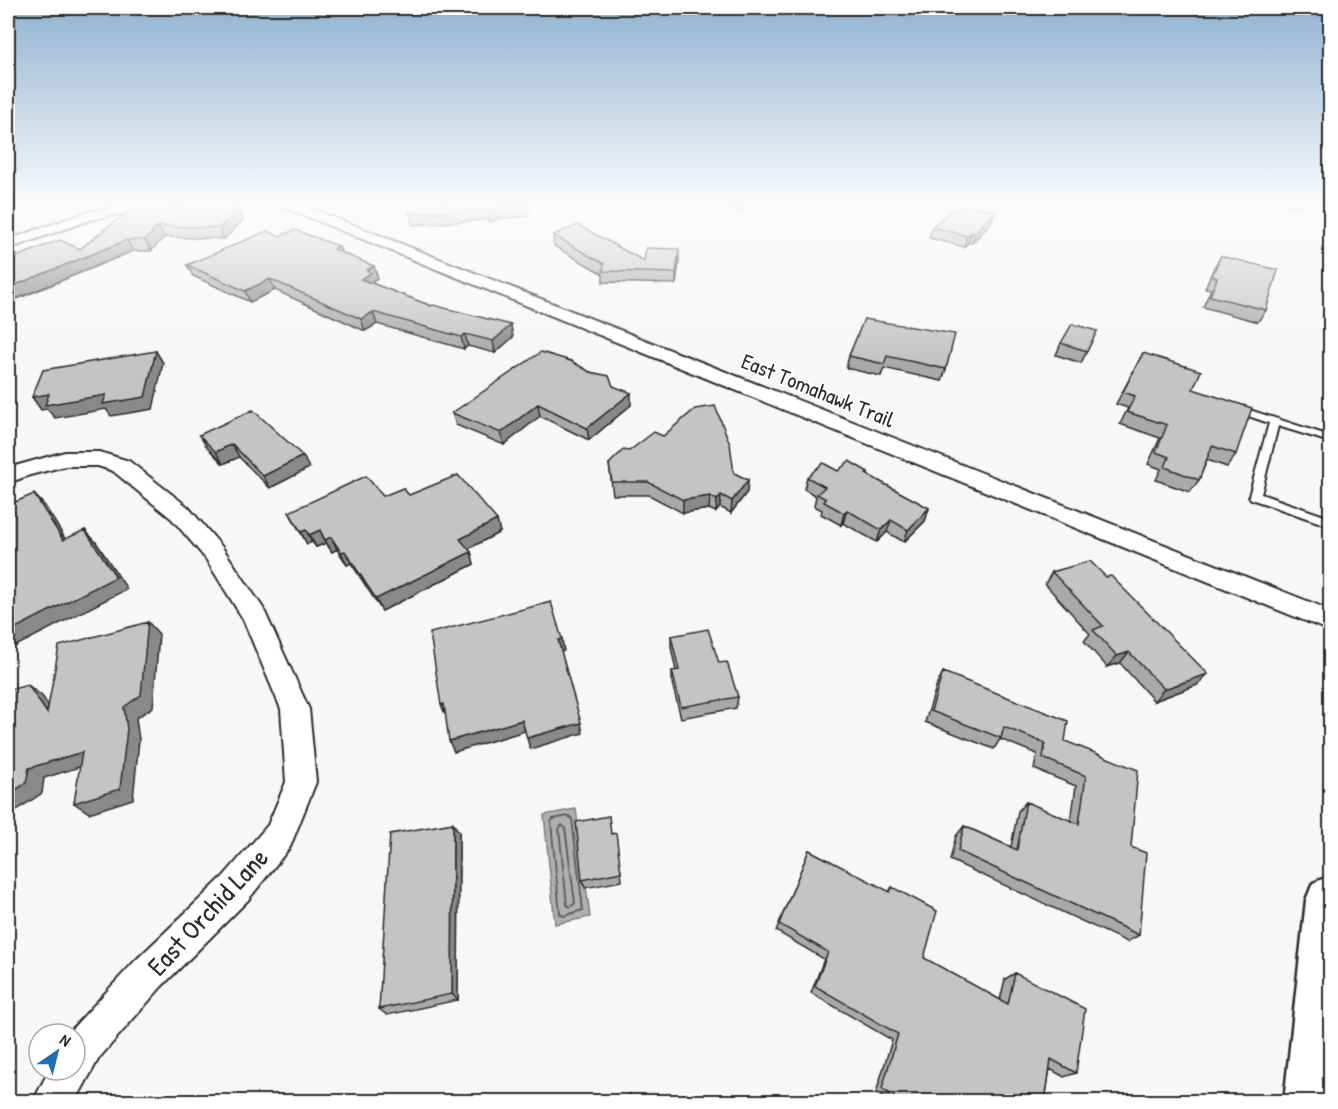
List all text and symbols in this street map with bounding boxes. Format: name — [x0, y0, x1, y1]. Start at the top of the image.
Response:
street label: East Tomahawk Trail — [737, 346, 899, 434]
street label: East Orchid Lane — [139, 840, 276, 983]
north arrow — [27, 1022, 87, 1082]
text: N — [56, 1028, 76, 1051]

